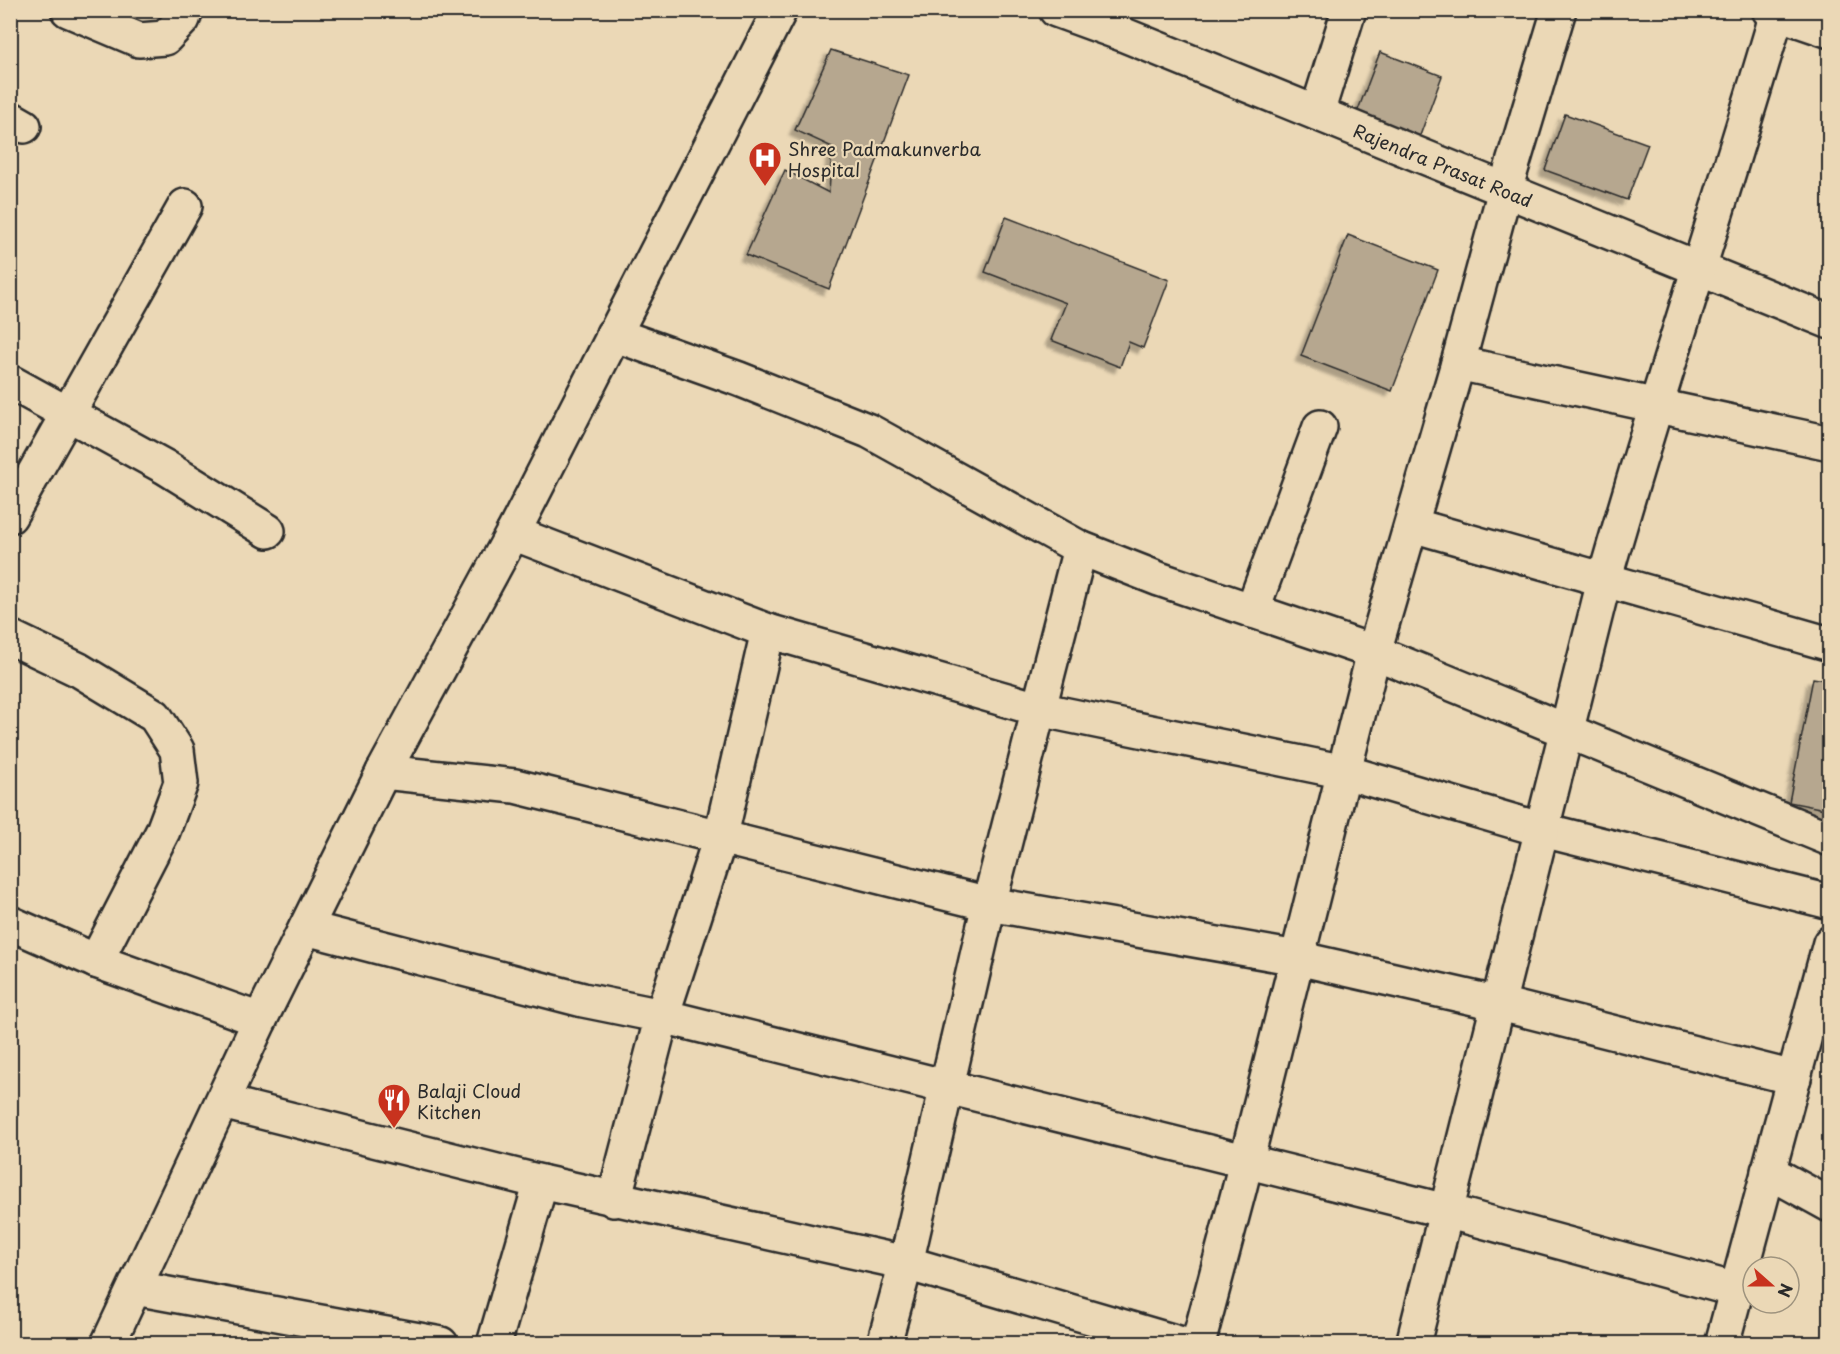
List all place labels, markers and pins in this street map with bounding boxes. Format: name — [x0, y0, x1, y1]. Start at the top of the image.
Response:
place label: Shree Padmakunverba Hospital — [788, 135, 981, 183]
hospital icon: Shree Padmakunverba Hospital — [747, 140, 783, 187]
place label: Balaji Cloud Kitchen — [417, 1077, 521, 1125]
restaurant icon: Balaji Cloud Kitchen — [376, 1082, 412, 1129]

